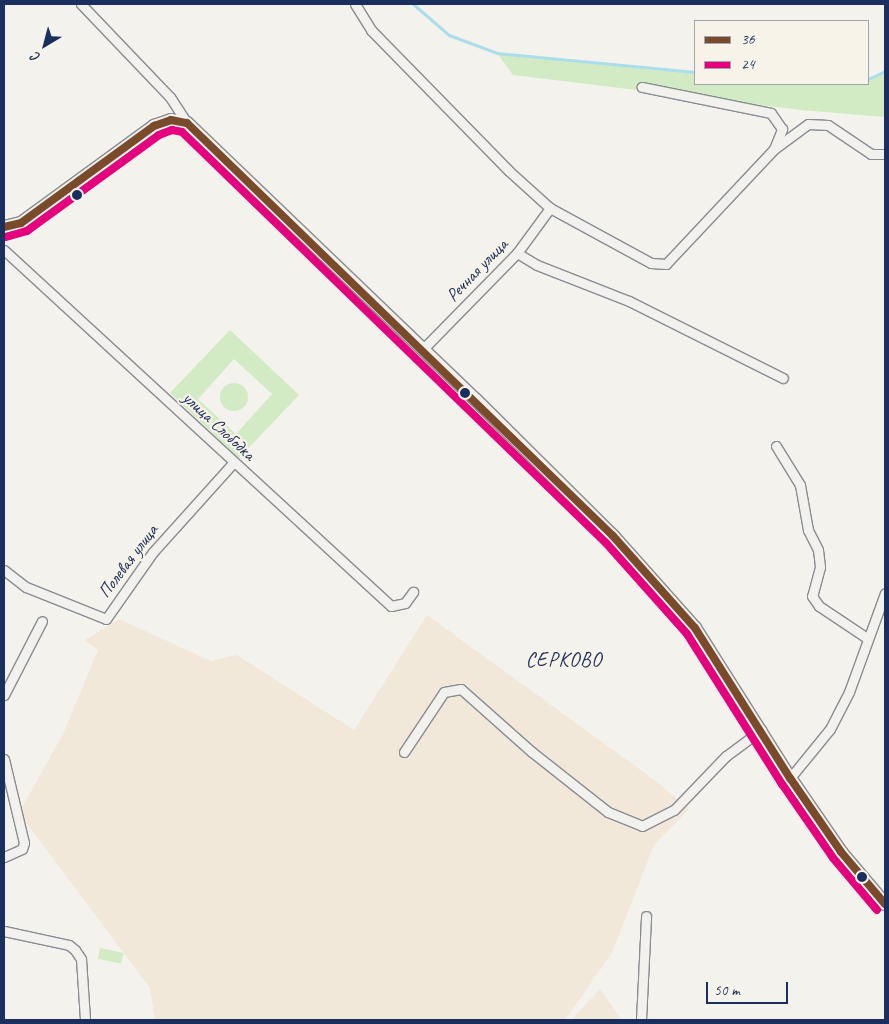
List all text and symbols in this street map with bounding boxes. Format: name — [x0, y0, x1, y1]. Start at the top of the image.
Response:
north arrow — [20, 20, 70, 70]
legend — [694, 20, 869, 85]
text: 36 — [741, 30, 755, 49]
text: С — [28, 49, 44, 66]
text: 24 — [741, 55, 755, 74]
unlabelled marker — [72, 190, 82, 200]
street label: Речная улица — [442, 234, 512, 306]
street label: улица Слободка — [178, 387, 260, 465]
unlabelled marker — [460, 388, 470, 398]
street label: Полевая улица — [93, 520, 163, 602]
district label: СЕРКОВО — [525, 647, 603, 671]
unlabelled marker — [857, 872, 867, 882]
scale bar — [709, 972, 792, 1004]
text: 50 m — [714, 981, 740, 1000]

